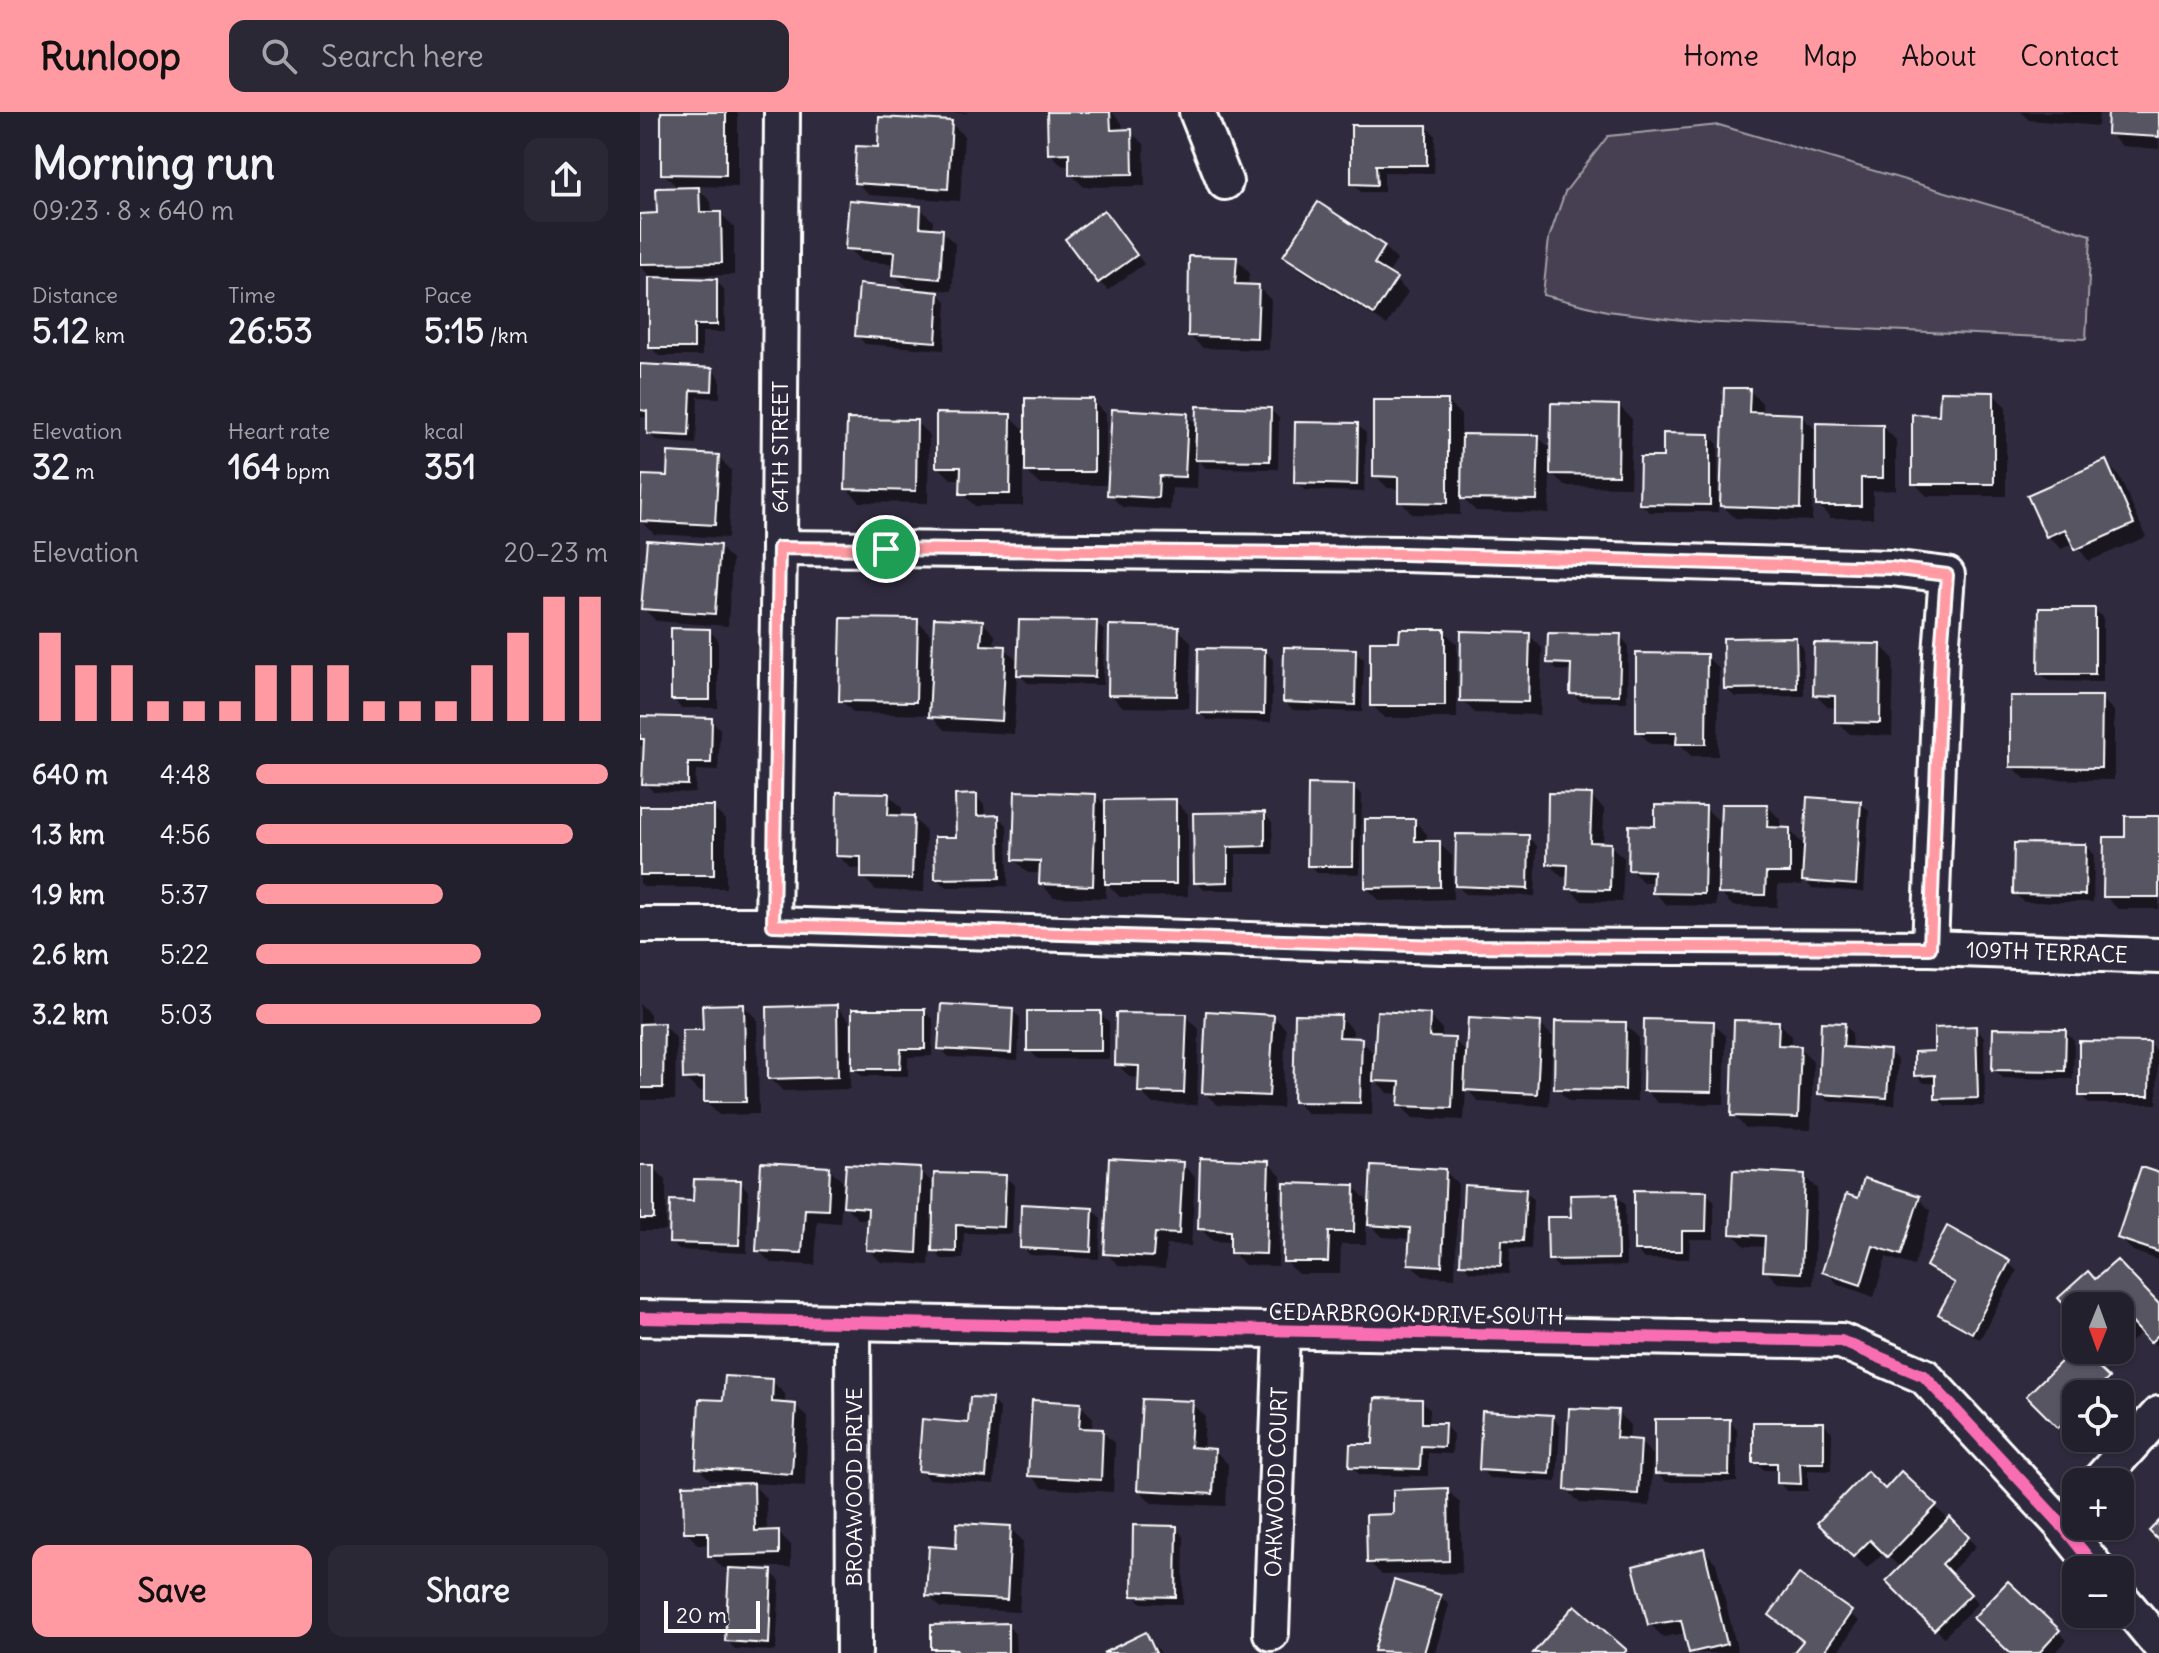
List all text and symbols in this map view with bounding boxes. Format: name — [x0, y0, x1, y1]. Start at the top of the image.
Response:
search box — [229, 20, 789, 92]
text: Runloop — [40, 33, 181, 80]
icon: search — [257, 34, 301, 78]
text: Search here — [321, 37, 484, 75]
text: Home — [1683, 38, 1759, 74]
text: Map — [1803, 38, 1857, 74]
text: About — [1901, 38, 1976, 74]
text: Contact — [2020, 38, 2119, 74]
text: Morning run — [32, 136, 275, 191]
button: share — [524, 138, 608, 222]
text: 09:23 · 8 × 640 m — [32, 194, 234, 227]
text: Distance — [32, 281, 118, 309]
text: Time — [228, 281, 276, 309]
text: Pace — [424, 281, 472, 309]
text: 5.12 — [32, 309, 89, 352]
text: 26:53 — [228, 309, 313, 352]
text: 5:15 — [424, 309, 484, 352]
text: km — [89, 321, 125, 349]
text: /km — [484, 321, 528, 349]
street label: 64TH STREET — [766, 381, 794, 513]
text: Elevation — [32, 417, 122, 445]
text: Heart rate — [228, 417, 330, 445]
text: kcal — [424, 417, 464, 445]
text: 32 — [32, 445, 70, 488]
text: 164 — [228, 445, 281, 488]
text: 351 — [424, 445, 476, 488]
text: m — [70, 457, 94, 485]
text: bpm — [281, 457, 330, 485]
pin — [852, 515, 920, 583]
icon: arrive — [864, 527, 908, 571]
text: Elevation — [32, 536, 139, 569]
text: 20–23 m — [504, 536, 608, 569]
text: 640 m — [32, 758, 108, 791]
text: 4:48 — [160, 758, 211, 791]
text: 1.3 km — [32, 818, 105, 851]
text: 4:56 — [160, 818, 211, 851]
text: 1.9 km — [32, 878, 105, 911]
text: 5:37 — [160, 878, 208, 911]
street label: 109TH TERRACE — [1966, 935, 2128, 969]
text: 2.6 km — [32, 938, 109, 971]
text: 5:22 — [160, 938, 209, 971]
text: 3.2 km — [32, 998, 109, 1031]
text: 5:03 — [160, 998, 213, 1031]
north arrow — [2062, 1292, 2134, 1364]
map controls — [2062, 1292, 2134, 1628]
street label: CEDARBROOK DRIVE SOUTH — [1268, 1297, 1564, 1331]
button: locate — [2062, 1380, 2134, 1452]
street label: OAKWOOD COURT — [1259, 1386, 1293, 1578]
street label: BROAWOOD DRIVE — [840, 1387, 868, 1587]
button: + — [2062, 1468, 2134, 1540]
button: Save — [32, 1545, 312, 1637]
button: Share — [328, 1545, 608, 1637]
button: − — [2062, 1556, 2134, 1628]
scale bar — [664, 1597, 760, 1633]
text: 20 m — [676, 1601, 727, 1629]

